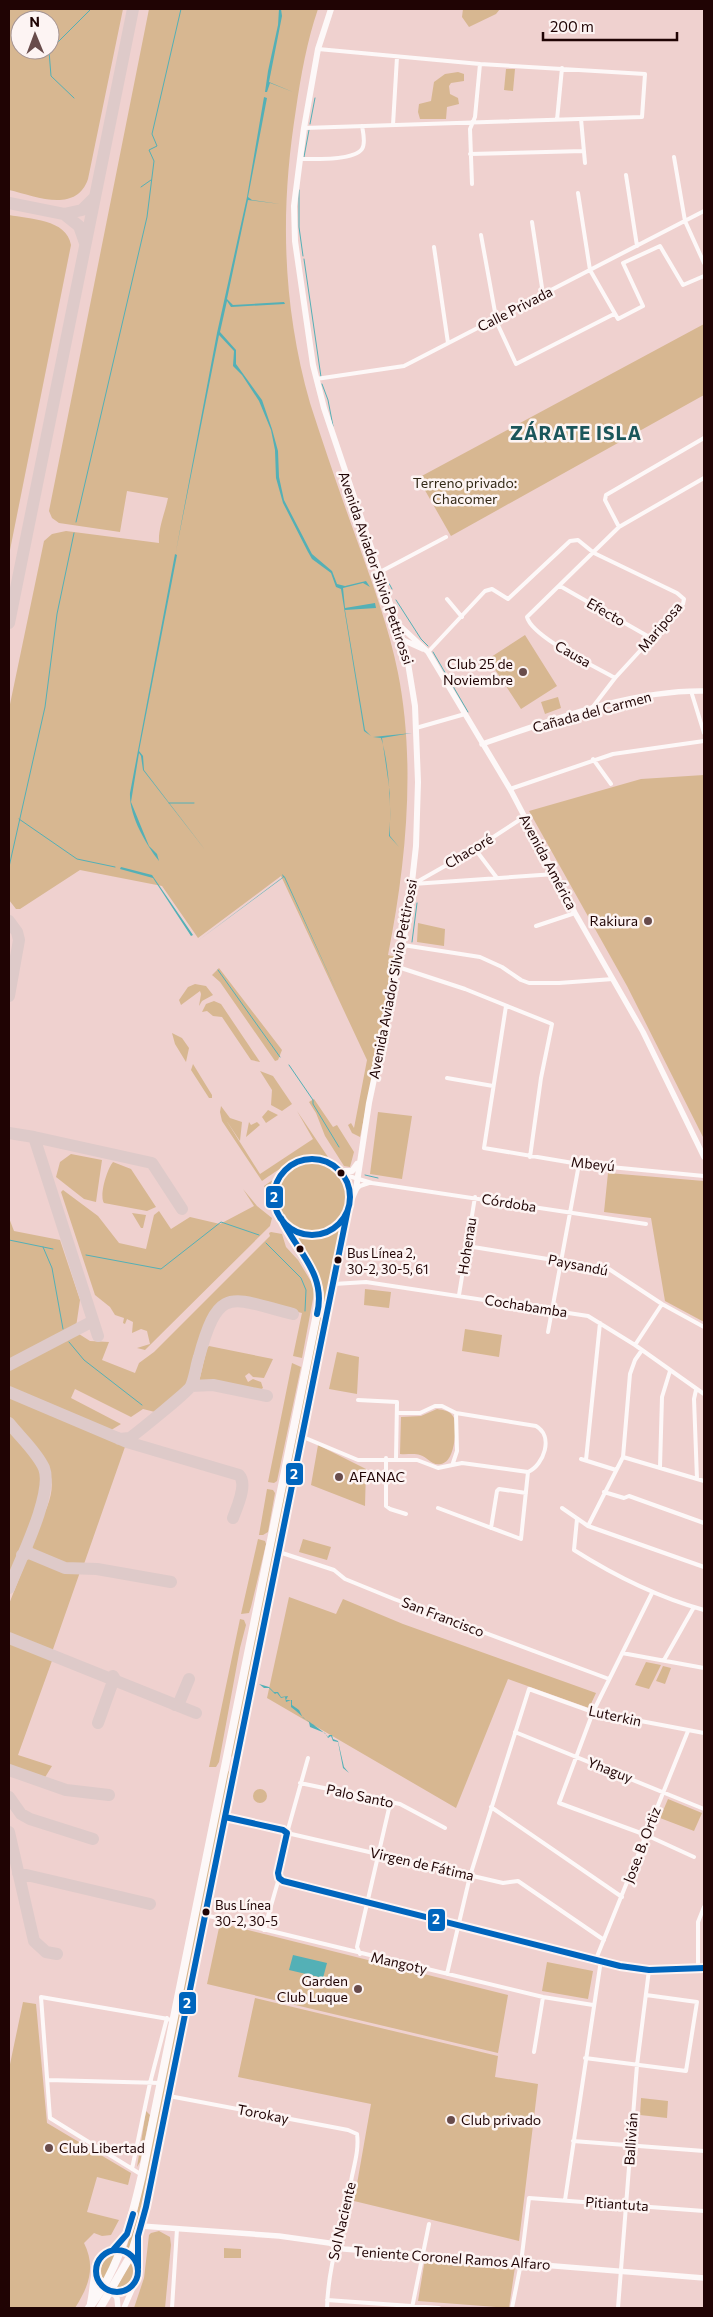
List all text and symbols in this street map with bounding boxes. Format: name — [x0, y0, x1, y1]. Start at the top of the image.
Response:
north arrow — [10, 10, 60, 60]
scale bar — [543, 10, 677, 42]
text: N — [29, 13, 40, 30]
text: 200 m — [550, 17, 594, 35]
street label: Calle Privada — [474, 282, 555, 335]
district label: ZÁRATE ISLA — [510, 421, 642, 444]
street label: Avenida Aviador Silvio Pettirossi — [335, 469, 418, 667]
park label: Terreno privado: Chacomer — [413, 474, 517, 507]
street label: Efecto — [584, 594, 629, 629]
street label: Mariposa — [634, 598, 685, 655]
street label: Causa — [552, 637, 594, 671]
place label: Club 25 de Noviembre — [443, 655, 513, 688]
marker: Club 25 de Noviembre — [517, 666, 529, 678]
street label: Cañada del Carmen — [531, 687, 653, 736]
street label: Avenida América — [516, 811, 581, 912]
street label: Chacoré — [442, 830, 496, 871]
street label: Avenida Aviador Silvio Pettirossi — [365, 878, 420, 1080]
place label: Rakiura — [590, 912, 638, 929]
marker: Rakiura — [642, 915, 654, 927]
street label: Mbeyú — [570, 1153, 616, 1174]
unlabelled marker — [336, 1168, 346, 1178]
line badge: 2 — [265, 1185, 284, 1209]
text: 2 — [270, 1188, 278, 1205]
street label: Córdoba — [480, 1190, 538, 1215]
street label: Hohenau — [454, 1216, 479, 1276]
unlabelled marker — [295, 1244, 305, 1254]
place label: Bus Línea 2, 30-2, 30-5, 61 — [347, 1245, 429, 1277]
street label: Paysandú — [547, 1250, 610, 1279]
marker: Bus Línea 2, 30-2, 30-5, 61 — [333, 1255, 343, 1265]
street label: Cochabamba — [483, 1291, 569, 1320]
line badge: 2 — [285, 1462, 304, 1486]
text: 2 — [290, 1465, 298, 1482]
place label: AFANAC — [349, 1468, 405, 1485]
marker: AFANAC — [333, 1471, 345, 1483]
street label: San Francisco — [400, 1593, 487, 1640]
street label: Luterkin — [587, 1702, 643, 1729]
street label: Yhaguy — [585, 1753, 635, 1786]
street label: Palo Santo — [325, 1780, 395, 1811]
street label: Jose. B. Ortiz — [619, 1804, 664, 1885]
street label: Virgen de Fátima — [368, 1843, 476, 1884]
place label: Bus Línea 30-2, 30-5 — [215, 1897, 278, 1929]
marker: Bus Línea 30-2, 30-5 — [201, 1907, 211, 1917]
line badge: 2 — [427, 1908, 446, 1932]
text: 2 — [432, 1910, 440, 1927]
street label: Mangoty — [369, 1948, 429, 1977]
place label: Garden Club Luque — [277, 1972, 348, 2005]
marker: Garden Club Luque — [352, 1983, 364, 1995]
line badge: 2 — [178, 1991, 197, 2015]
text: 2 — [183, 1994, 191, 2011]
street label: Torokay — [236, 2100, 290, 2127]
place label: Club privado — [461, 2111, 541, 2128]
street label: Ballivián — [620, 2112, 641, 2166]
marker: Club privado — [445, 2114, 457, 2126]
place label: Club Libertad — [59, 2139, 145, 2156]
marker: Club Libertad — [43, 2142, 55, 2154]
street label: Sol Naciente — [324, 2180, 359, 2262]
street label: Pitiantuta — [585, 2193, 649, 2214]
street label: Teniente Coronel Ramos Alfaro — [353, 2242, 551, 2273]

